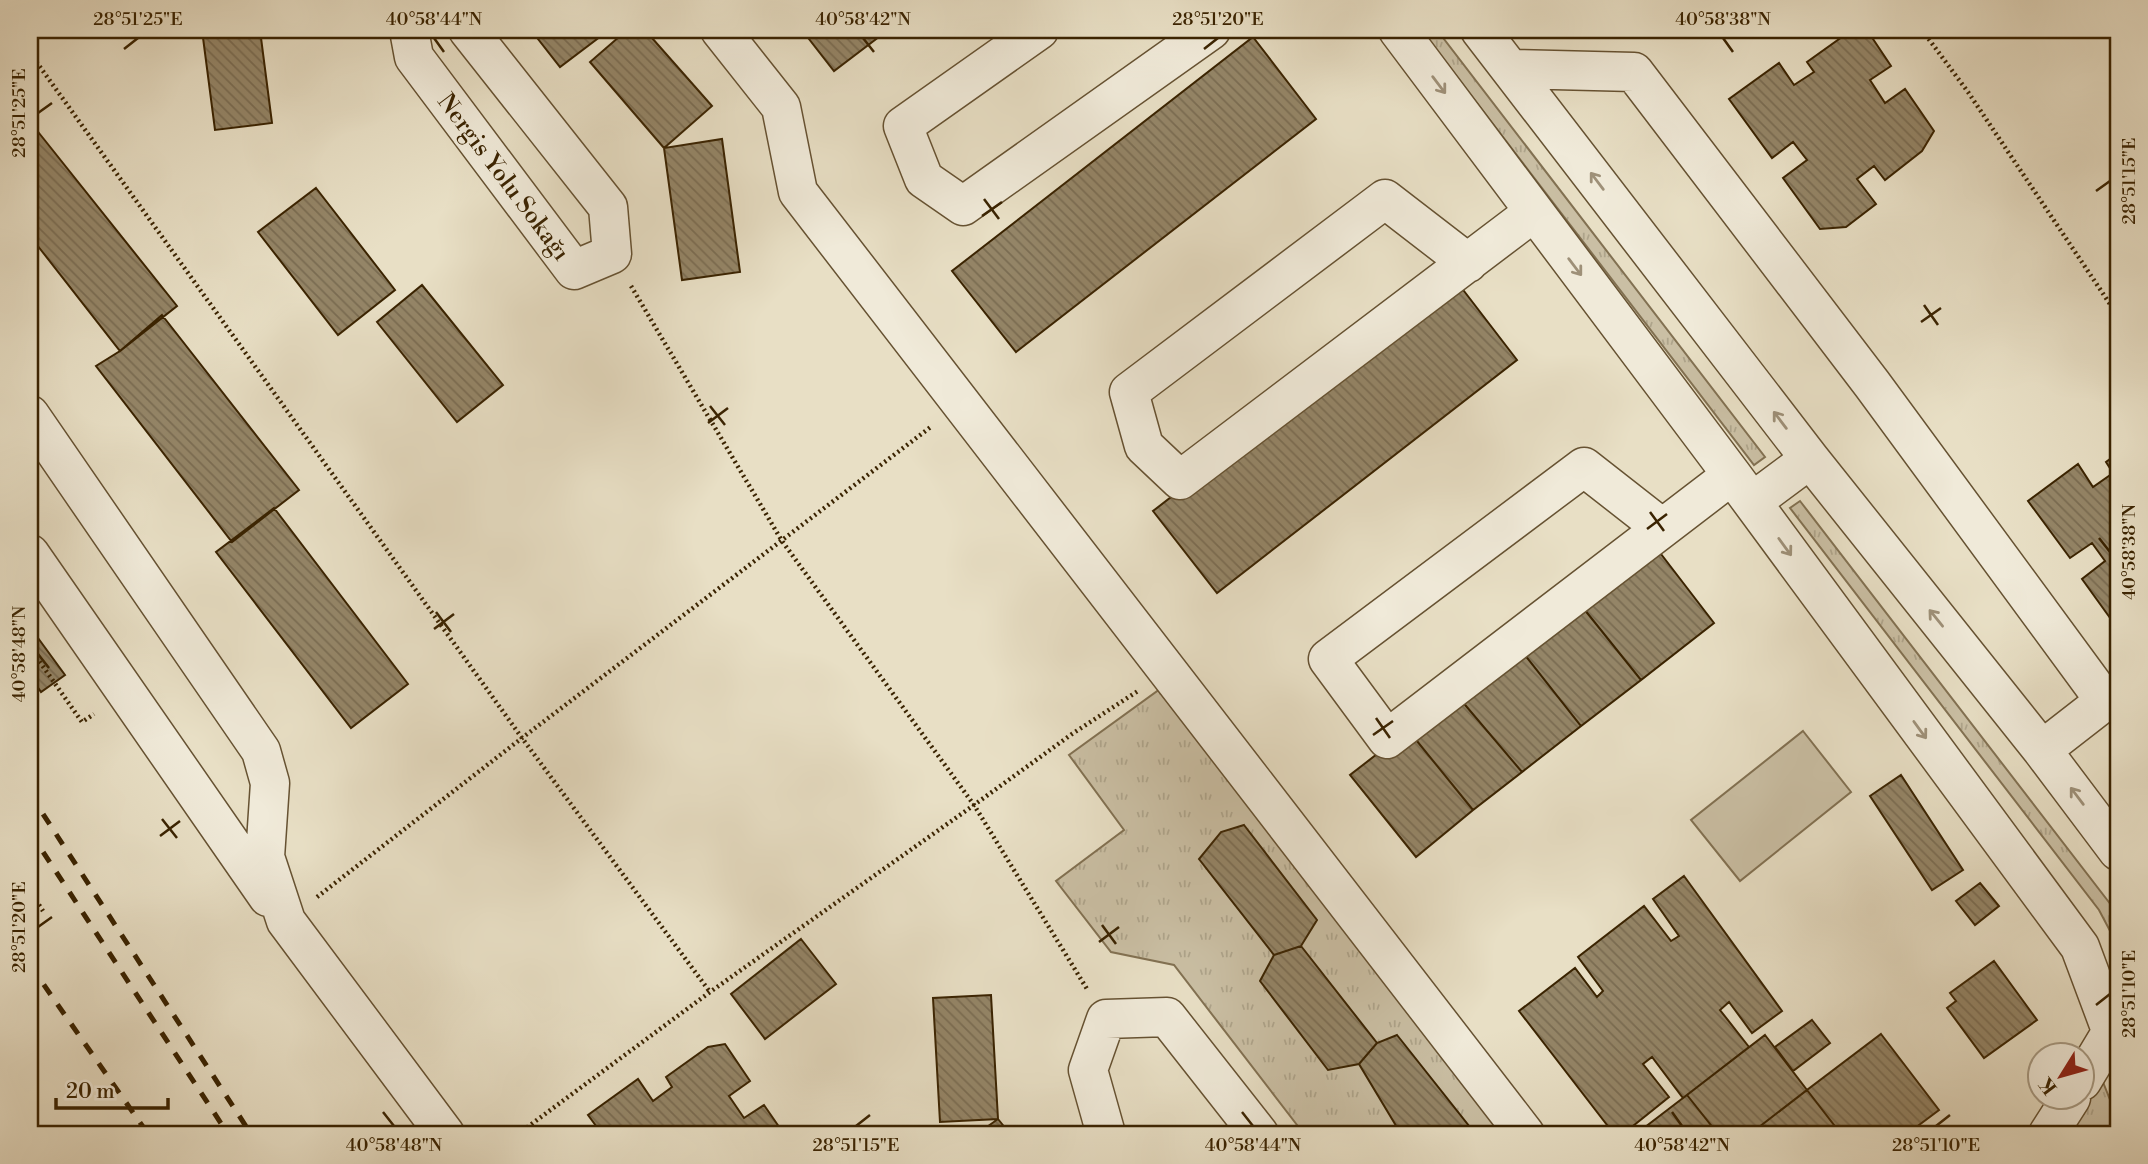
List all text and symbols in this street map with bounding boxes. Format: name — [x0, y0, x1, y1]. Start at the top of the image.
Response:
text: 28°51'25"E — [93, 8, 183, 31]
text: 40°58'44"N — [386, 8, 483, 31]
text: 40°58'42"N — [815, 8, 911, 31]
text: 28°51'20"E — [1172, 8, 1264, 31]
text: 40°58'38"N — [1675, 8, 1771, 31]
text: 28°51'25"E — [8, 68, 31, 158]
one-way arrow — [1431, 75, 1446, 94]
street label: Nergis Yolu Sokağı — [430, 88, 576, 267]
text: 28°51'15"E — [2118, 138, 2141, 224]
one-way arrow — [1590, 172, 1605, 191]
one-way arrow — [1568, 257, 1582, 276]
one-way arrow — [1773, 411, 1787, 430]
text: 40°58'38"N — [2118, 504, 2141, 600]
one-way arrow — [1778, 537, 1792, 556]
text: 40°58'48"N — [8, 605, 31, 702]
one-way arrow — [1929, 609, 1944, 627]
one-way arrow — [1913, 720, 1927, 739]
one-way arrow — [2070, 787, 2085, 806]
text: 28°51'20"E — [8, 881, 31, 973]
text: 28°51'10"E — [2118, 950, 2141, 1038]
north arrow — [2025, 1042, 2096, 1112]
scale bar — [56, 1066, 168, 1110]
text: K — [2034, 1072, 2062, 1099]
text: 20 m — [66, 1079, 115, 1105]
text: 40°58'48"N — [346, 1134, 443, 1157]
text: 28°51'15"E — [813, 1134, 899, 1157]
text: 40°58'44"N — [1205, 1134, 1302, 1157]
text: 40°58'42"N — [1634, 1134, 1730, 1157]
text: 28°51'10"E — [1892, 1134, 1980, 1157]

